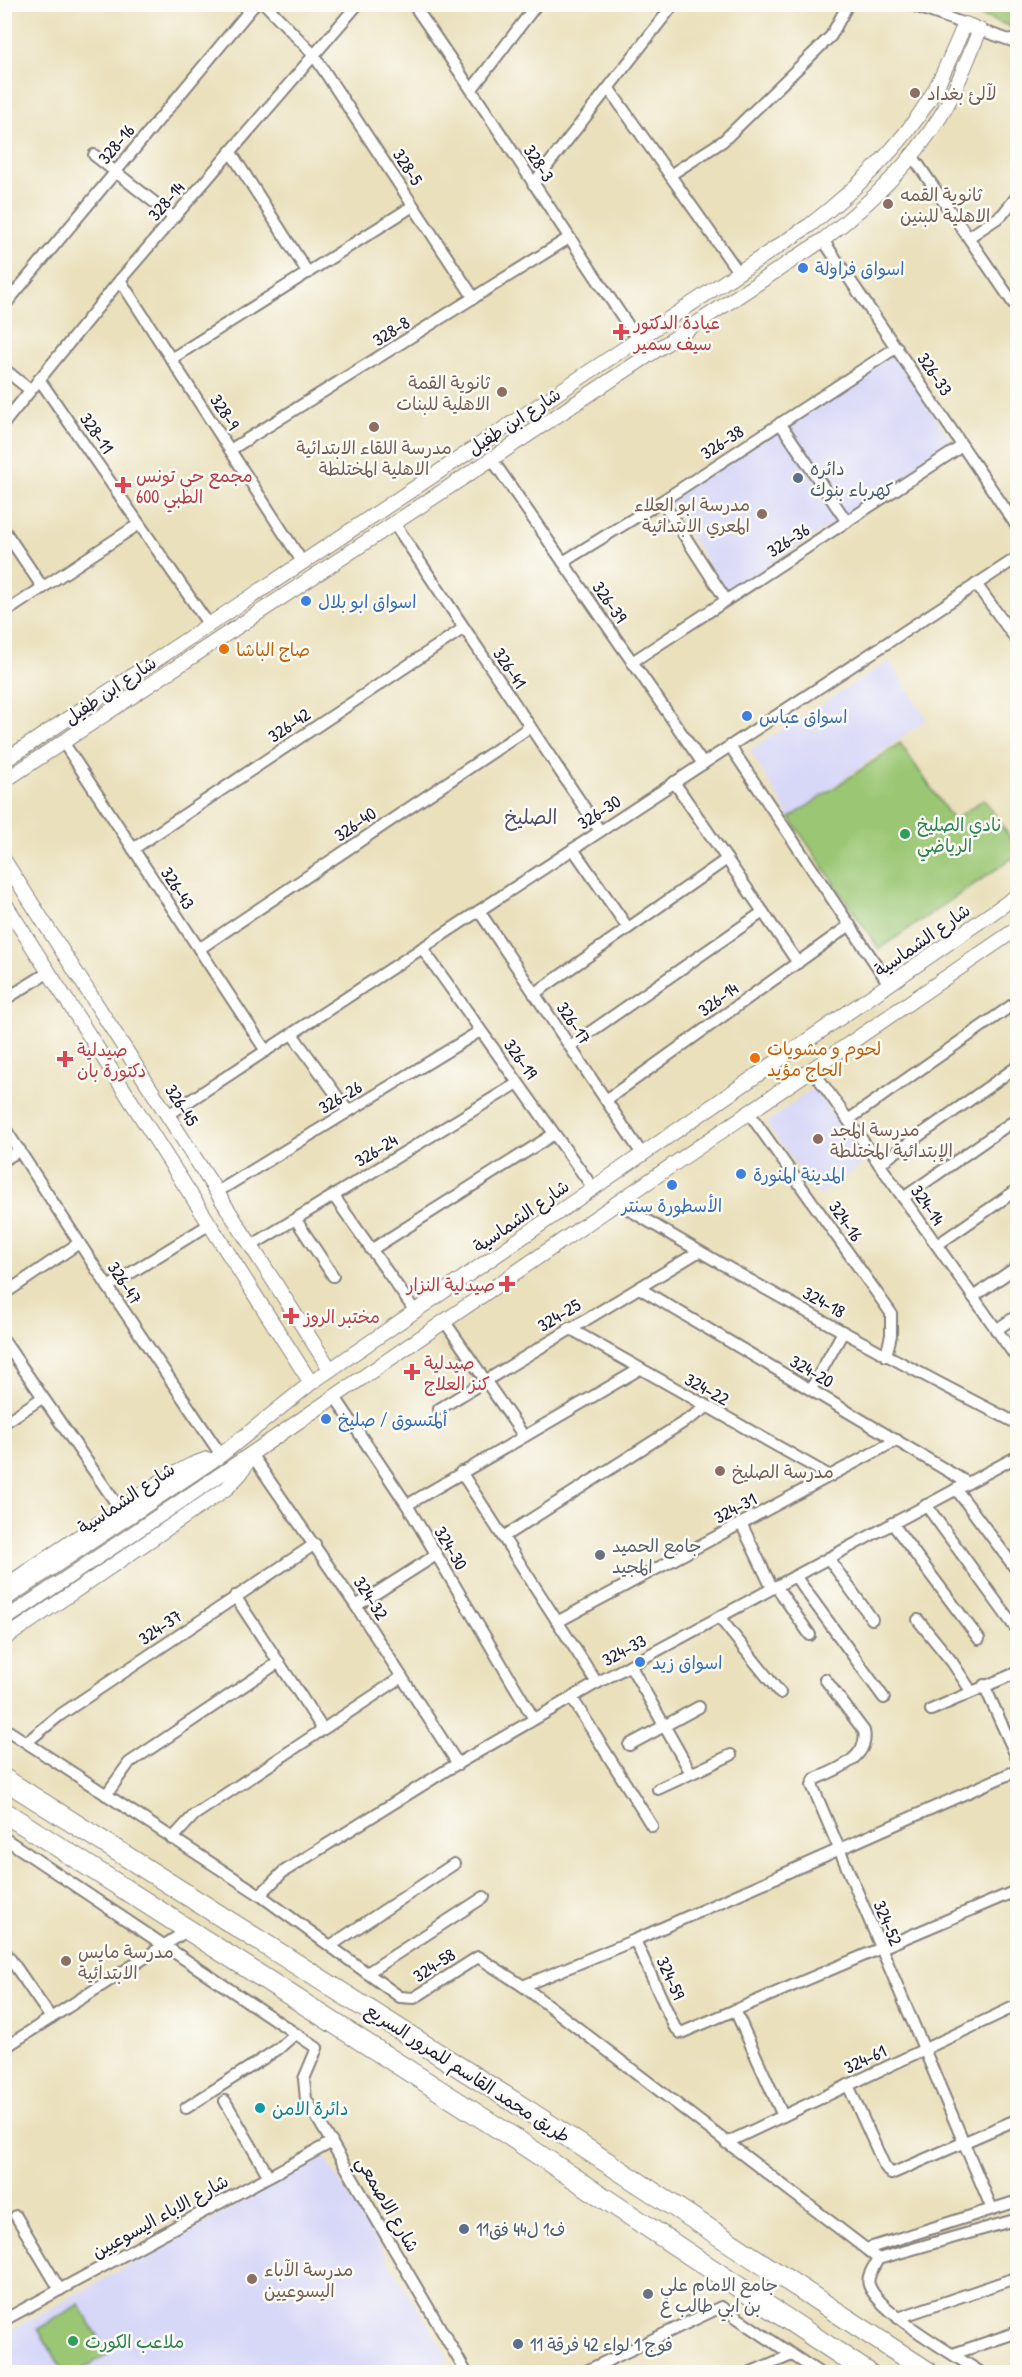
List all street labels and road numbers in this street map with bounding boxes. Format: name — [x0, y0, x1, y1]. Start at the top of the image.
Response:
street label: 328-16 — [92, 119, 140, 169]
street label: 328-3 — [518, 140, 560, 186]
street label: 328-5 — [387, 144, 429, 191]
street label: 328-14 — [142, 176, 190, 226]
street label: 328-8 — [368, 310, 414, 352]
street label: 326-33 — [911, 347, 959, 401]
street label: شارع ابن طفيل — [463, 381, 565, 461]
street label: 328-9 — [204, 389, 246, 435]
street label: 328-11 — [74, 408, 120, 458]
street label: 326-38 — [696, 419, 749, 465]
street label: 326-36 — [762, 517, 814, 563]
street label: 326-39 — [587, 576, 634, 628]
street label: 326-41 — [487, 643, 533, 693]
street label: شارع ابن طفيل — [59, 650, 161, 730]
street label: 326-42 — [263, 701, 316, 748]
street label: 326-30 — [572, 789, 626, 835]
street label: 326-40 — [329, 801, 381, 847]
street label: 326-43 — [155, 862, 201, 914]
street label: شارع الشماسية — [869, 898, 975, 982]
street label: 326-14 — [693, 976, 743, 1022]
street label: 326-17 — [551, 997, 597, 1049]
street label: 326-19 — [498, 1034, 544, 1085]
street label: 326-26 — [314, 1074, 366, 1120]
street label: 326-45 — [159, 1079, 205, 1131]
street label: 326-24 — [350, 1127, 402, 1173]
street label: شارع الشماسية — [468, 1174, 574, 1258]
street label: 324-14 — [905, 1180, 951, 1230]
street label: 324-16 — [823, 1196, 869, 1246]
street label: 326-47 — [102, 1257, 148, 1309]
street label: 324-18 — [798, 1280, 850, 1324]
street label: 324-25 — [533, 1292, 586, 1338]
street label: 324-20 — [785, 1348, 839, 1394]
street label: 324-22 — [680, 1367, 734, 1412]
street label: شارع الشماسية — [72, 1456, 180, 1540]
street label: 324-31 — [709, 1486, 761, 1530]
street label: 324-30 — [428, 1522, 474, 1574]
street label: 324-32 — [348, 1571, 395, 1625]
street label: 324-37 — [133, 1603, 187, 1651]
street label: 324-33 — [598, 1628, 650, 1672]
street label: 324-52 — [867, 1897, 909, 1950]
street label: 324-58 — [408, 1942, 460, 1988]
street label: 324-59 — [650, 1952, 692, 2004]
street label: طريق محمد القاسم للمرور السريع — [360, 1997, 575, 2150]
street label: 324-61 — [840, 2038, 890, 2080]
street label: شارع الاصمعي — [347, 2152, 425, 2258]
street label: شارع الاباء اليسوعيين — [87, 2168, 233, 2264]

